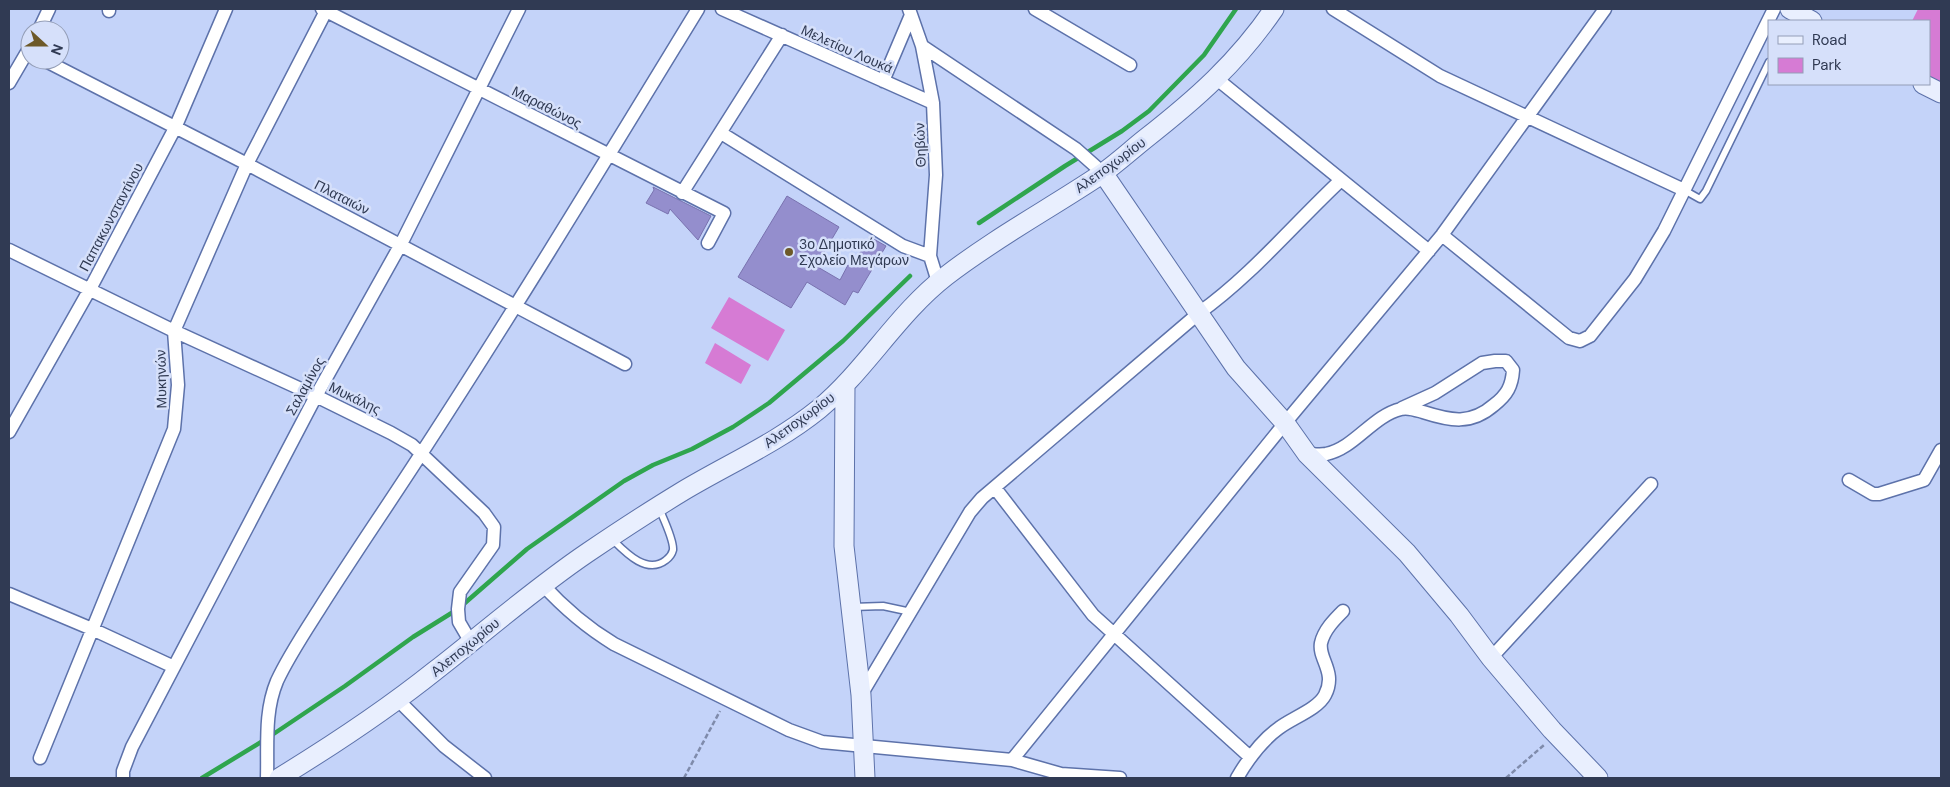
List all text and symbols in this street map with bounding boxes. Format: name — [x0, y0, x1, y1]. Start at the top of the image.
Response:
north arrow — [20, 20, 70, 70]
legend — [1768, 20, 1930, 85]
street label: Μελετίου Λουκά — [798, 21, 896, 77]
text: Road — [1812, 30, 1847, 50]
text: N — [47, 42, 67, 58]
text: Park — [1812, 55, 1842, 75]
street label: Μαραθώνος — [509, 82, 585, 132]
street label: Θηβών — [910, 122, 930, 168]
street label: Αλεποχωρίου — [1071, 133, 1149, 197]
street label: Παπακωνσταντίνου — [75, 160, 147, 274]
street label: Πλαταιών — [311, 175, 373, 219]
place label: 3ο Δημοτικό Σχολείο Μεγάρων — [799, 235, 909, 269]
marker: 3ο Δημοτικό Σχολείο Μεγάρων — [783, 246, 795, 258]
street label: Μυκηνών — [151, 349, 171, 409]
street label: Σαλαμίνος — [282, 353, 329, 419]
street label: Μυκάλης — [326, 378, 384, 418]
street label: Αλεποχωρίου — [760, 388, 838, 452]
street label: Αλεποχωρίου — [427, 614, 503, 680]

